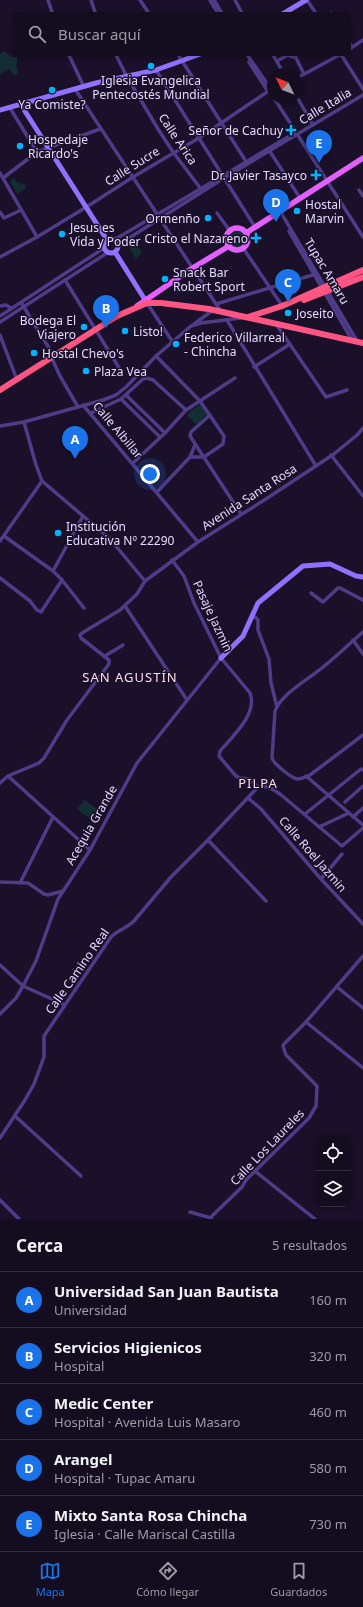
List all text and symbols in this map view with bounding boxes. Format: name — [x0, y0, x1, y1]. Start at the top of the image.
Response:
search box — [12, 12, 351, 56]
icon: search — [26, 23, 48, 45]
text: Buscar aquí — [58, 24, 141, 44]
marker: Iglesia Evangelica Pentecostés Mundial — [146, 61, 156, 71]
north arrow — [267, 68, 303, 104]
place label: Iglesia Evangelica Pentecostés Mundial — [92, 72, 210, 103]
street label: Calle Italia — [296, 84, 354, 128]
marker: Ya Comiste? — [47, 85, 57, 95]
place label: Ya Comiste? — [18, 96, 86, 113]
street label: Calle Arica — [155, 110, 201, 168]
place label: Señor de Cachuy — [189, 122, 284, 139]
marker: Señor de Cachuy — [286, 125, 296, 135]
pin: E — [306, 130, 332, 163]
place label: Hospedaje Ricardo's — [28, 131, 88, 162]
marker: Hospedaje Ricardo's — [15, 141, 25, 151]
street label: Calle Sucre — [101, 142, 163, 190]
place label: Dr. Javier Tasayco — [211, 167, 307, 184]
marker: Dr. Javier Tasayco — [310, 169, 322, 181]
pin: D — [263, 189, 289, 222]
place label: Hostal Marvin — [305, 196, 344, 227]
marker: Hostal Marvin — [292, 206, 302, 216]
place label: Ormenño — [146, 210, 200, 227]
marker: Ormenño — [203, 213, 213, 223]
place label: Jesus es Vida y Poder — [69, 219, 140, 250]
marker: Jesus es Vida y Poder — [57, 229, 67, 239]
place label: Cristo el Nazareno — [145, 230, 248, 247]
marker: Cristo el Nazareno — [251, 233, 261, 243]
street label: Tupac Amaru — [301, 235, 353, 307]
place label: Snack Bar Robert Sport — [173, 264, 245, 295]
pin: C — [275, 269, 301, 302]
marker: Snack Bar Robert Sport — [160, 274, 170, 284]
pin: B — [93, 295, 119, 328]
place label: Joseito — [295, 305, 334, 322]
marker: Joseito — [283, 308, 293, 318]
place label: Bodega El Viajero — [20, 312, 76, 343]
marker: Bodega El Viajero — [79, 322, 89, 332]
place label: Listo! — [133, 323, 163, 340]
marker: Listo! — [120, 326, 130, 336]
place label: Federico Villarreal - Chincha — [184, 329, 285, 360]
marker: Federico Villarreal - Chincha — [171, 339, 181, 349]
place label: Hostal Chevo's — [42, 345, 124, 362]
marker: Hostal Chevo's — [29, 348, 39, 358]
place label: Plaza Vea — [94, 363, 147, 380]
marker: Plaza Vea — [81, 366, 91, 376]
street label: Calle Albillar — [89, 398, 147, 462]
pin: A — [62, 426, 88, 459]
street label: Avenida Santa Rosa — [198, 460, 300, 534]
your location — [140, 464, 160, 484]
place label: Institución Educativa Nº 22290 — [66, 518, 175, 549]
marker: Institución Educativa Nº 22290 — [53, 528, 63, 538]
street label: Pasaje Jazmin — [189, 578, 237, 654]
district label: SAN AGUSTÍN — [82, 668, 178, 686]
district label: PILPA — [238, 774, 278, 792]
street label: Acequia Grande — [61, 782, 121, 868]
street label: Calle Roel Jazmin — [275, 812, 351, 896]
street label: Calle Camino Real — [41, 925, 113, 1017]
street label: Calle Los Laureles — [226, 1105, 308, 1189]
map controls — [315, 1135, 351, 1207]
button: locate — [315, 1135, 351, 1171]
button: layers — [315, 1171, 351, 1207]
text: Cerca — [16, 1234, 63, 1257]
text: 5 resultados — [272, 1236, 347, 1254]
text: Universidad San Juan Bautista — [54, 1281, 279, 1301]
text: A — [25, 1291, 34, 1309]
text: 160 m — [309, 1291, 347, 1309]
text: Universidad — [54, 1301, 127, 1319]
text: Servicios Higienicos — [54, 1337, 202, 1357]
text: B — [25, 1347, 33, 1365]
text: 320 m — [309, 1347, 347, 1365]
text: Hospital — [54, 1357, 104, 1375]
text: Medic Center — [54, 1393, 153, 1413]
text: C — [25, 1403, 33, 1421]
text: 460 m — [309, 1403, 347, 1421]
text: Hospital · Avenida Luis Masaro — [54, 1413, 240, 1431]
text: Arangel — [54, 1449, 112, 1469]
text: D — [24, 1459, 34, 1477]
text: 580 m — [309, 1459, 347, 1477]
text: Hospital · Tupac Amaru — [54, 1469, 195, 1487]
text: Mixto Santa Rosa Chincha — [54, 1505, 247, 1525]
text: E — [25, 1515, 33, 1533]
text: 730 m — [309, 1515, 347, 1533]
text: Iglesia · Calle Mariscal Castilla — [54, 1525, 235, 1543]
tab: Mapa — [36, 1560, 65, 1599]
tab: Cómo llegar — [136, 1560, 199, 1599]
tab: Guardados — [270, 1560, 327, 1599]

